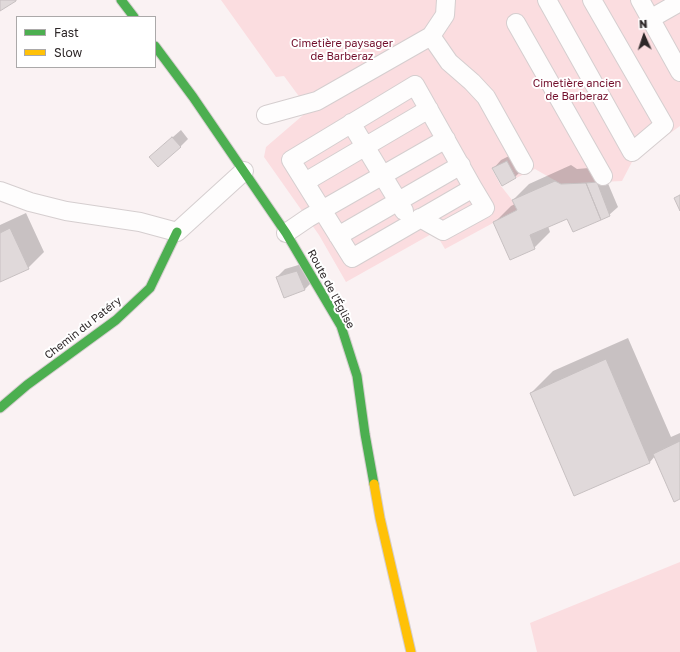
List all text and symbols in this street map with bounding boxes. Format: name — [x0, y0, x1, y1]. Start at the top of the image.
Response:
legend — [16, 16, 156, 68]
north arrow — [624, 16, 664, 56]
text: N — [639, 17, 648, 30]
text: Fast — [54, 25, 79, 40]
park label: Cimetière paysager de Barberaz — [291, 37, 393, 63]
text: Slow — [54, 45, 82, 60]
park label: Cimetière ancien de Barberaz — [533, 77, 621, 103]
street label: Route de l'Église — [305, 247, 357, 331]
street label: Chemin du Patéry — [42, 294, 124, 362]

